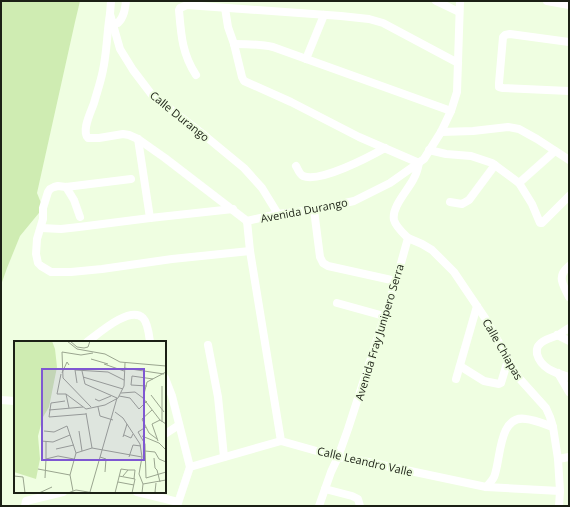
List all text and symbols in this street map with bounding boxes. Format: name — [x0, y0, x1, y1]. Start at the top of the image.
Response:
street label: Calle Durango — [147, 87, 213, 145]
street label: Avenida Durango — [259, 194, 349, 226]
street label: Avenida Fray Junipero Serra — [351, 262, 407, 402]
street label: Calle Chiapas — [479, 316, 527, 382]
inset map — [14, 341, 166, 493]
street label: Calle Leandro Valle — [316, 443, 414, 479]

